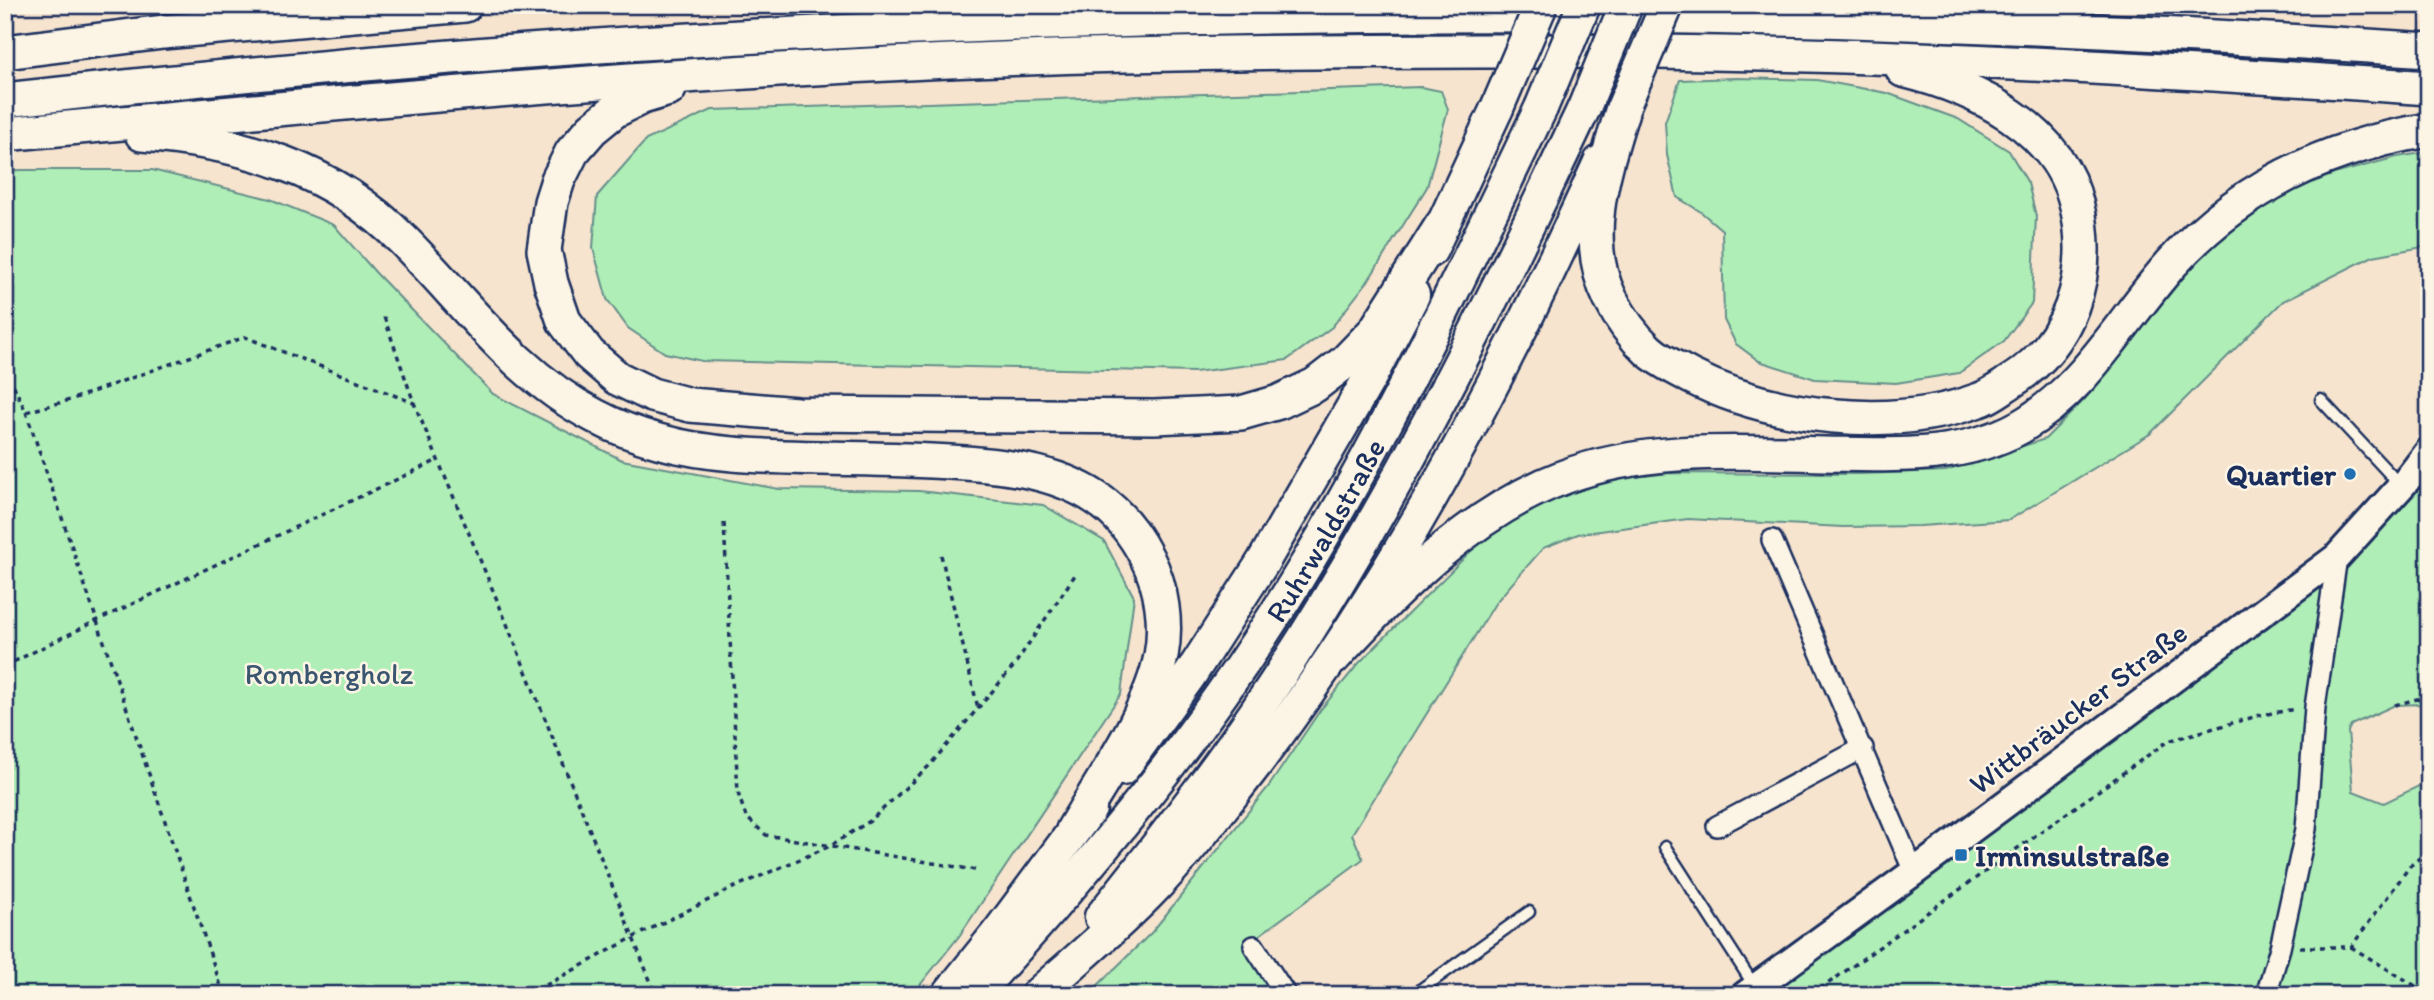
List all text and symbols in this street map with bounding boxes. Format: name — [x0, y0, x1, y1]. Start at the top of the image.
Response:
street label: Ruhrwaldstraße — [1257, 432, 1393, 629]
place label: Quartier — [2226, 456, 2337, 493]
marker: Quartier — [2342, 466, 2358, 482]
street label: Wittbräucker Straße — [1961, 614, 2195, 802]
park label: Rombergholz — [245, 655, 413, 692]
place label: Irminsulstraße — [1975, 837, 2170, 874]
marker: Irminsulstraße — [1953, 847, 1969, 863]

